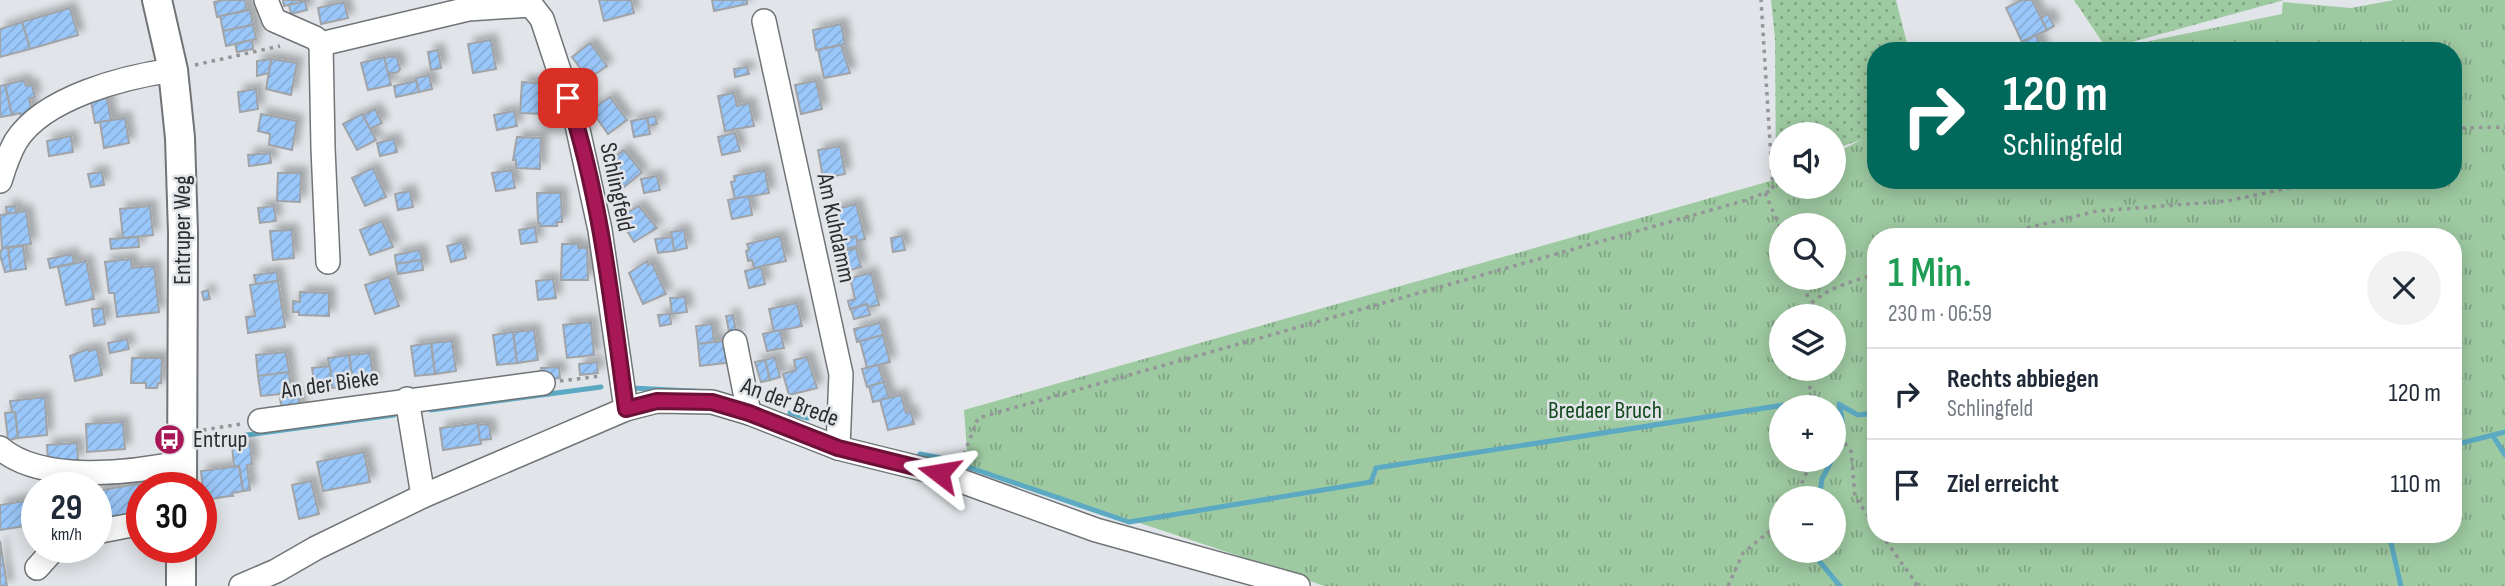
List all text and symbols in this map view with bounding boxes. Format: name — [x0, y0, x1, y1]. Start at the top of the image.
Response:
text: 120 m — [2003, 66, 2108, 125]
pin — [538, 68, 598, 128]
icon: right — [1888, 70, 1979, 161]
icon: arrive — [549, 79, 587, 117]
map controls — [1769, 122, 1846, 563]
button: sound — [1769, 122, 1846, 199]
text: Schlingfeld — [2003, 126, 2123, 165]
street label: Schlingfeld — [593, 140, 641, 234]
street label: Am Kuhdamm — [810, 170, 862, 285]
street label: Entruper Weg — [168, 175, 197, 285]
button: search — [1769, 213, 1846, 290]
text: 1 Min. — [1888, 248, 1972, 299]
button: close — [2367, 251, 2441, 325]
text: 230 m · 06:59 — [1888, 300, 1992, 328]
button: layers — [1769, 304, 1846, 381]
street label: An der Bieke — [278, 363, 381, 405]
text: Rechts abbiegen — [1947, 364, 2099, 395]
street label: An der Brede — [736, 371, 843, 433]
icon: right — [1888, 375, 1926, 413]
text: 120 m — [2388, 378, 2441, 409]
button: + — [1769, 395, 1846, 472]
text: Schlingfeld — [1947, 395, 2033, 423]
park label: Bredaer Bruch — [1548, 396, 1662, 425]
bus stop icon: Entrup — [153, 422, 187, 456]
place label: Entrup — [193, 425, 248, 454]
position arrow — [902, 436, 976, 510]
icon: arrive — [1888, 466, 1926, 504]
text: Ziel erreicht — [1947, 469, 2059, 500]
text: 110 m — [2390, 469, 2441, 500]
speed limit sign: 30 — [126, 472, 217, 563]
button: − — [1769, 486, 1846, 563]
text: 29 — [51, 487, 82, 530]
text: km/h — [51, 524, 82, 545]

